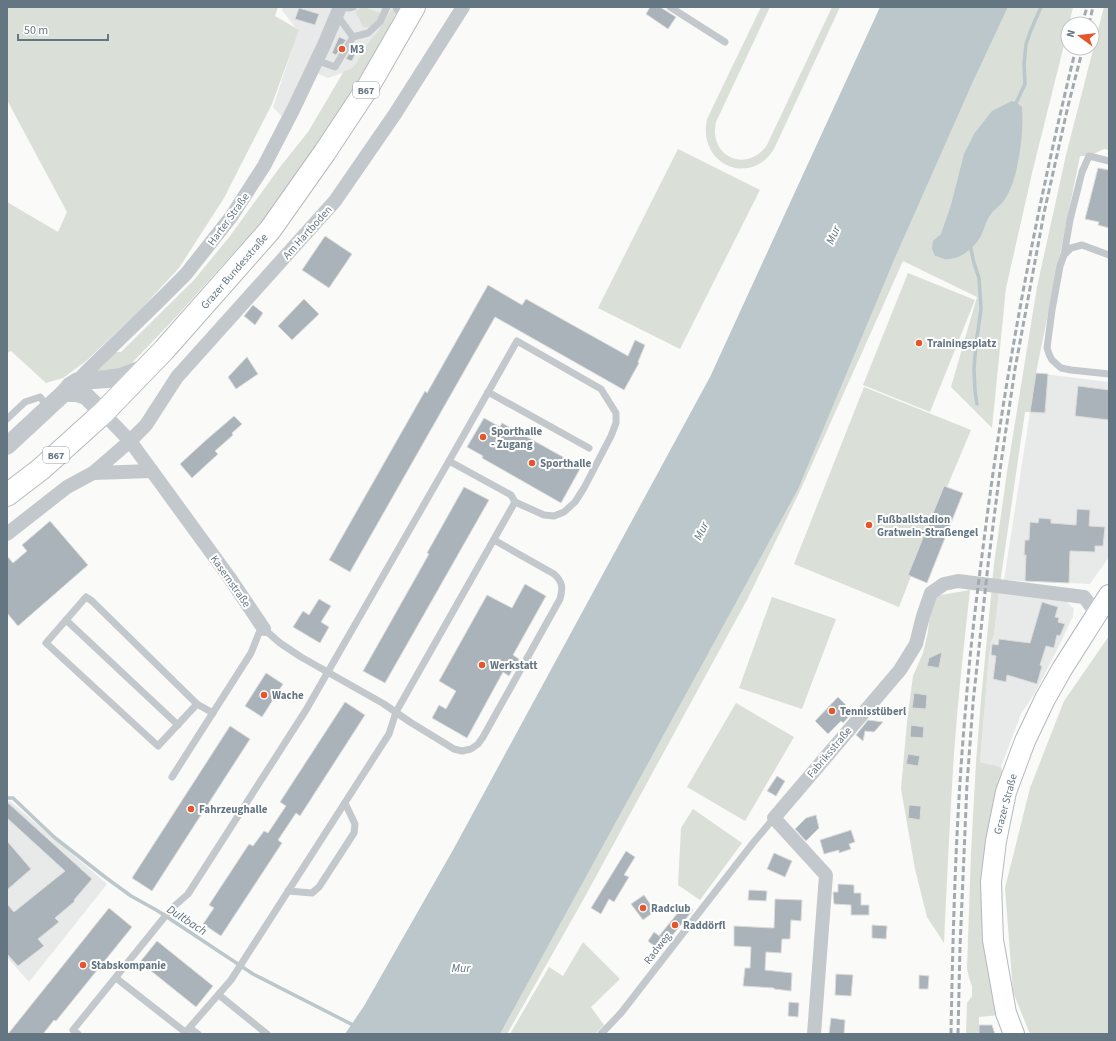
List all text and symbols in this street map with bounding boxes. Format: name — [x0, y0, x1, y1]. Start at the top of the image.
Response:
scale bar — [18, 16, 108, 42]
north arrow — [1060, 16, 1100, 56]
text: 50 m — [24, 22, 48, 39]
text: N — [1063, 28, 1079, 39]
place label: M3 — [350, 42, 364, 57]
marker: M3 — [337, 44, 347, 54]
road number: B67 — [353, 82, 379, 98]
street label: Harter Straße — [204, 189, 253, 249]
street label: Am Hartboden — [279, 202, 335, 262]
water label: Mur — [822, 222, 845, 247]
street label: Grazer Bundesstraße — [197, 230, 272, 312]
place label: Trainingsplatz — [927, 336, 996, 351]
marker: Trainingsplatz — [914, 338, 924, 348]
place label: Sporthalle - Zugang — [491, 424, 542, 452]
marker: Sporthalle - Zugang — [478, 432, 488, 442]
road number: B67 — [43, 447, 69, 463]
place label: Sporthalle — [540, 456, 591, 471]
marker: Sporthalle — [527, 458, 537, 468]
place label: Fußballstadion Gratwein-Straßengel — [877, 512, 979, 540]
water label: Mur — [690, 518, 714, 543]
marker: Fußballstadion Gratwein-Straßengel — [864, 520, 874, 530]
street label: Kasernstraße — [207, 552, 254, 611]
place label: Werkstatt — [490, 658, 538, 673]
marker: Werkstatt — [477, 660, 487, 670]
place label: Wache — [272, 688, 304, 703]
marker: Wache — [259, 690, 269, 700]
place label: Tennisstüberl — [840, 704, 907, 719]
marker: Tennisstüberl — [827, 706, 837, 716]
street label: Fabriksstraße — [804, 723, 855, 781]
street label: Grazer Straße — [990, 772, 1021, 836]
place label: Fahrzeughalle — [199, 802, 268, 817]
marker: Fahrzeughalle — [186, 804, 196, 814]
water label: Dultbach — [163, 901, 210, 940]
place label: Radclub — [651, 901, 691, 916]
marker: Radclub — [638, 903, 648, 913]
place label: Raddörfl — [683, 918, 726, 933]
marker: Raddörfl — [670, 920, 680, 930]
street label: Radweg — [640, 929, 675, 967]
place label: Stabskompanie — [91, 958, 166, 973]
marker: Stabskompanie — [78, 960, 88, 970]
water label: Mur — [452, 960, 471, 977]

